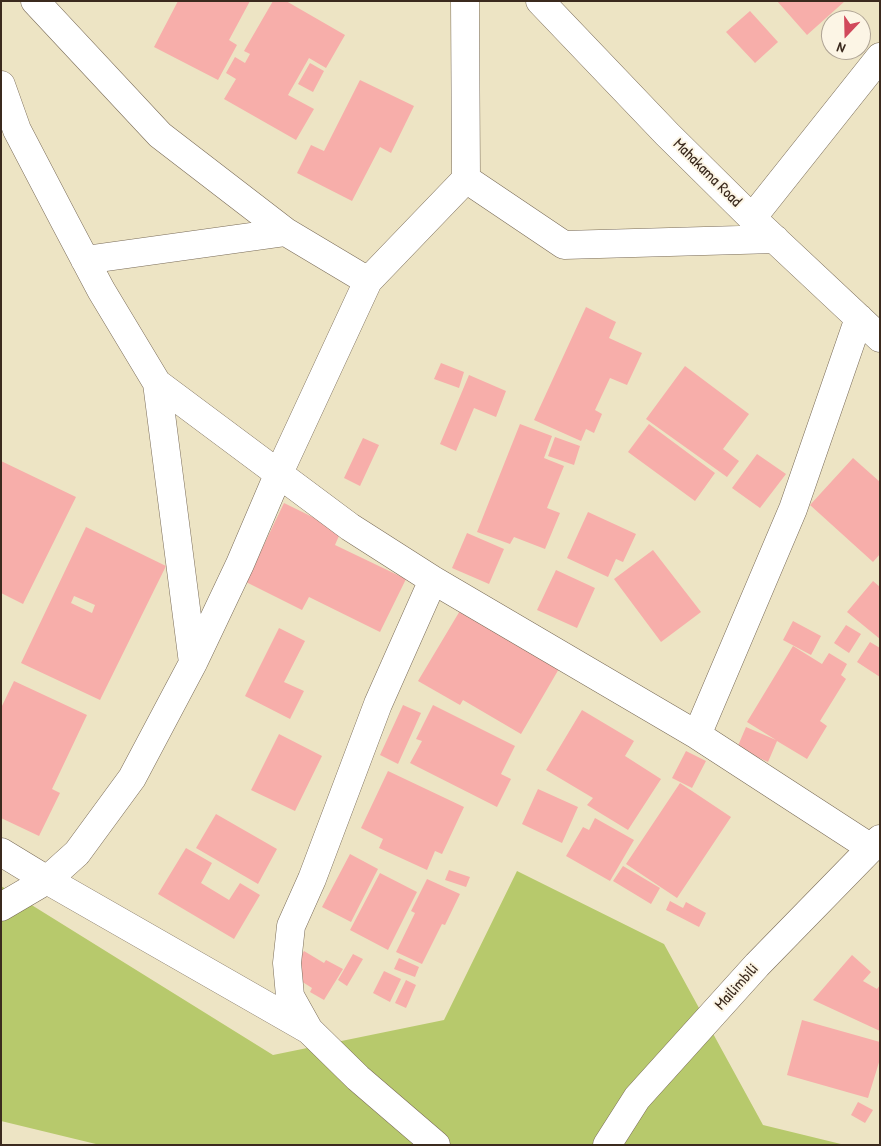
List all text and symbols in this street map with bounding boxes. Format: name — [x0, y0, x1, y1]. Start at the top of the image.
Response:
north arrow — [821, 10, 871, 60]
text: N — [834, 38, 848, 59]
street label: Mahakama Road — [669, 135, 745, 211]
street label: Mailimbili — [711, 960, 763, 1014]

